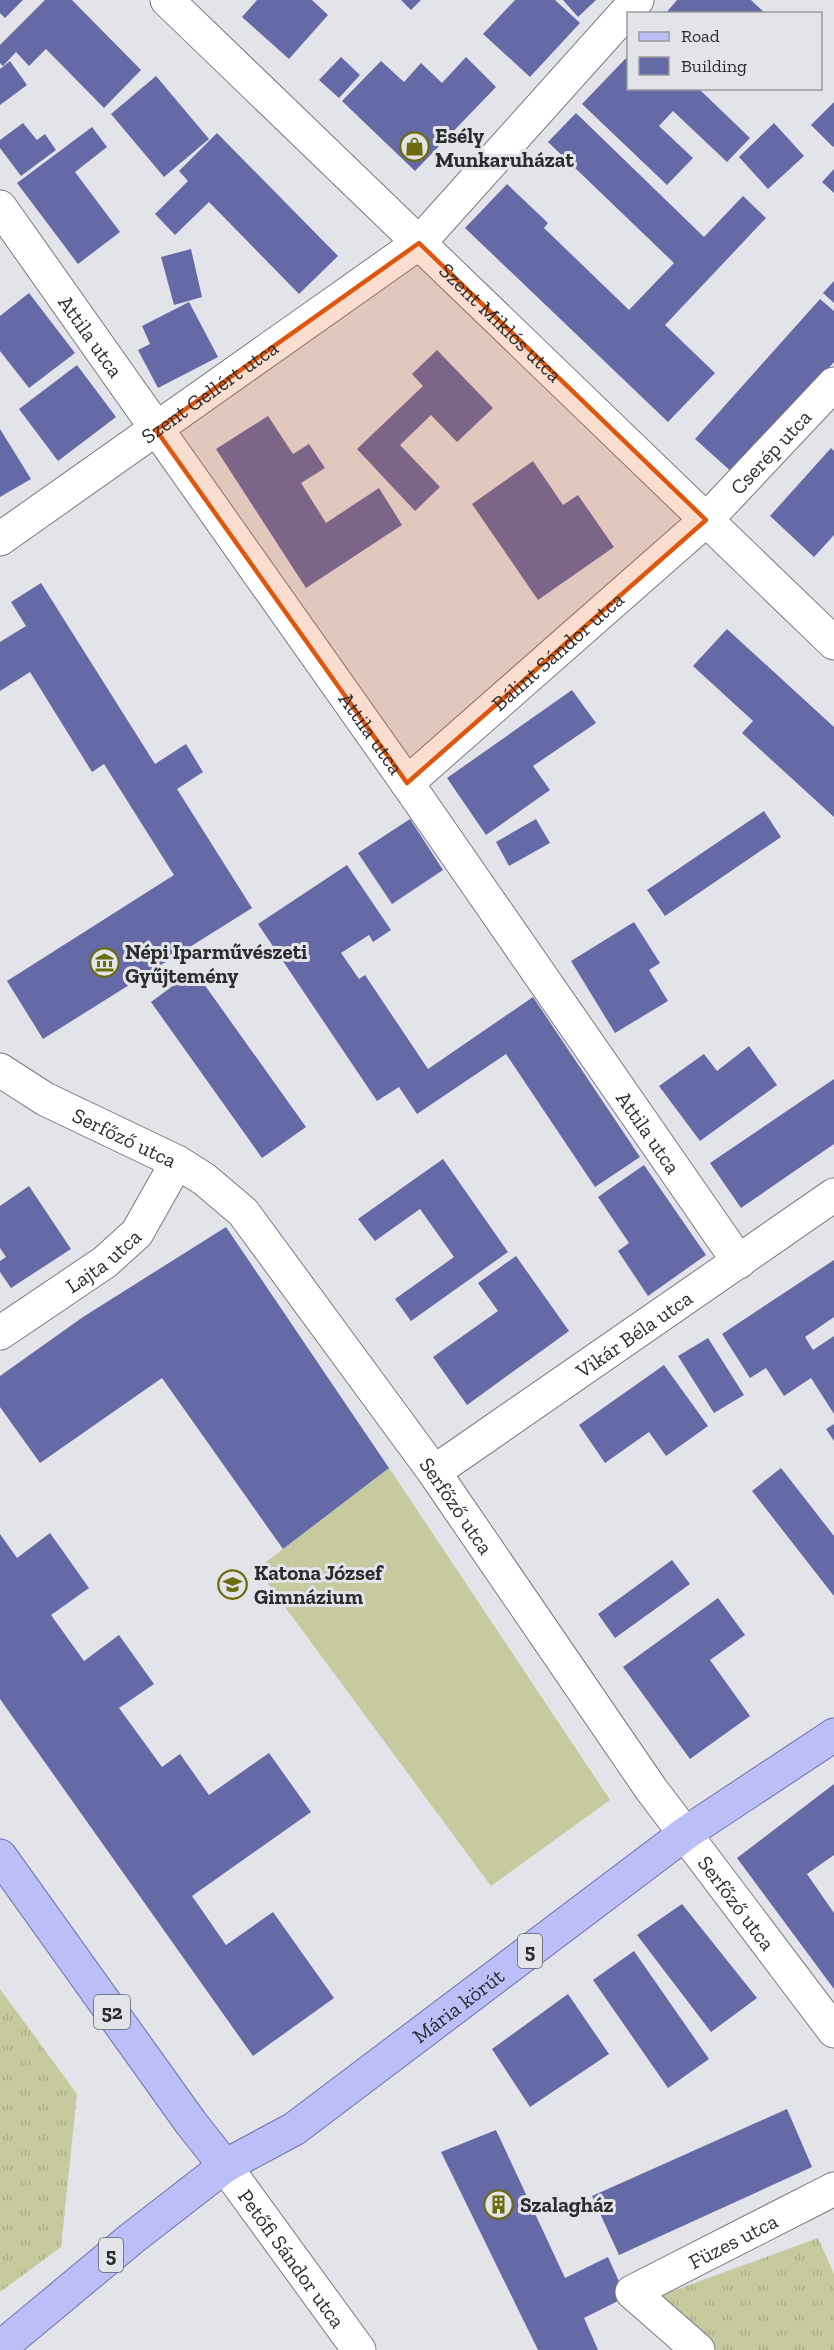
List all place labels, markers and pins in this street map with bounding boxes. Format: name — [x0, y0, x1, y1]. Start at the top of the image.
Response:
place label: Esély Munkaruházat — [435, 123, 574, 172]
shop icon: Esély Munkaruházat — [398, 131, 430, 163]
place label: Népi Iparművészeti Gyűjtemény — [125, 939, 307, 988]
museum icon: Népi Iparművészeti Gyűjtemény — [88, 947, 120, 979]
place label: Katona József Gimnázium — [254, 1560, 384, 1609]
school or university icon: Katona József Gimnázium — [217, 1568, 249, 1600]
building icon: Szalagház — [483, 2188, 515, 2220]
place label: Szalagház — [520, 2192, 614, 2217]

